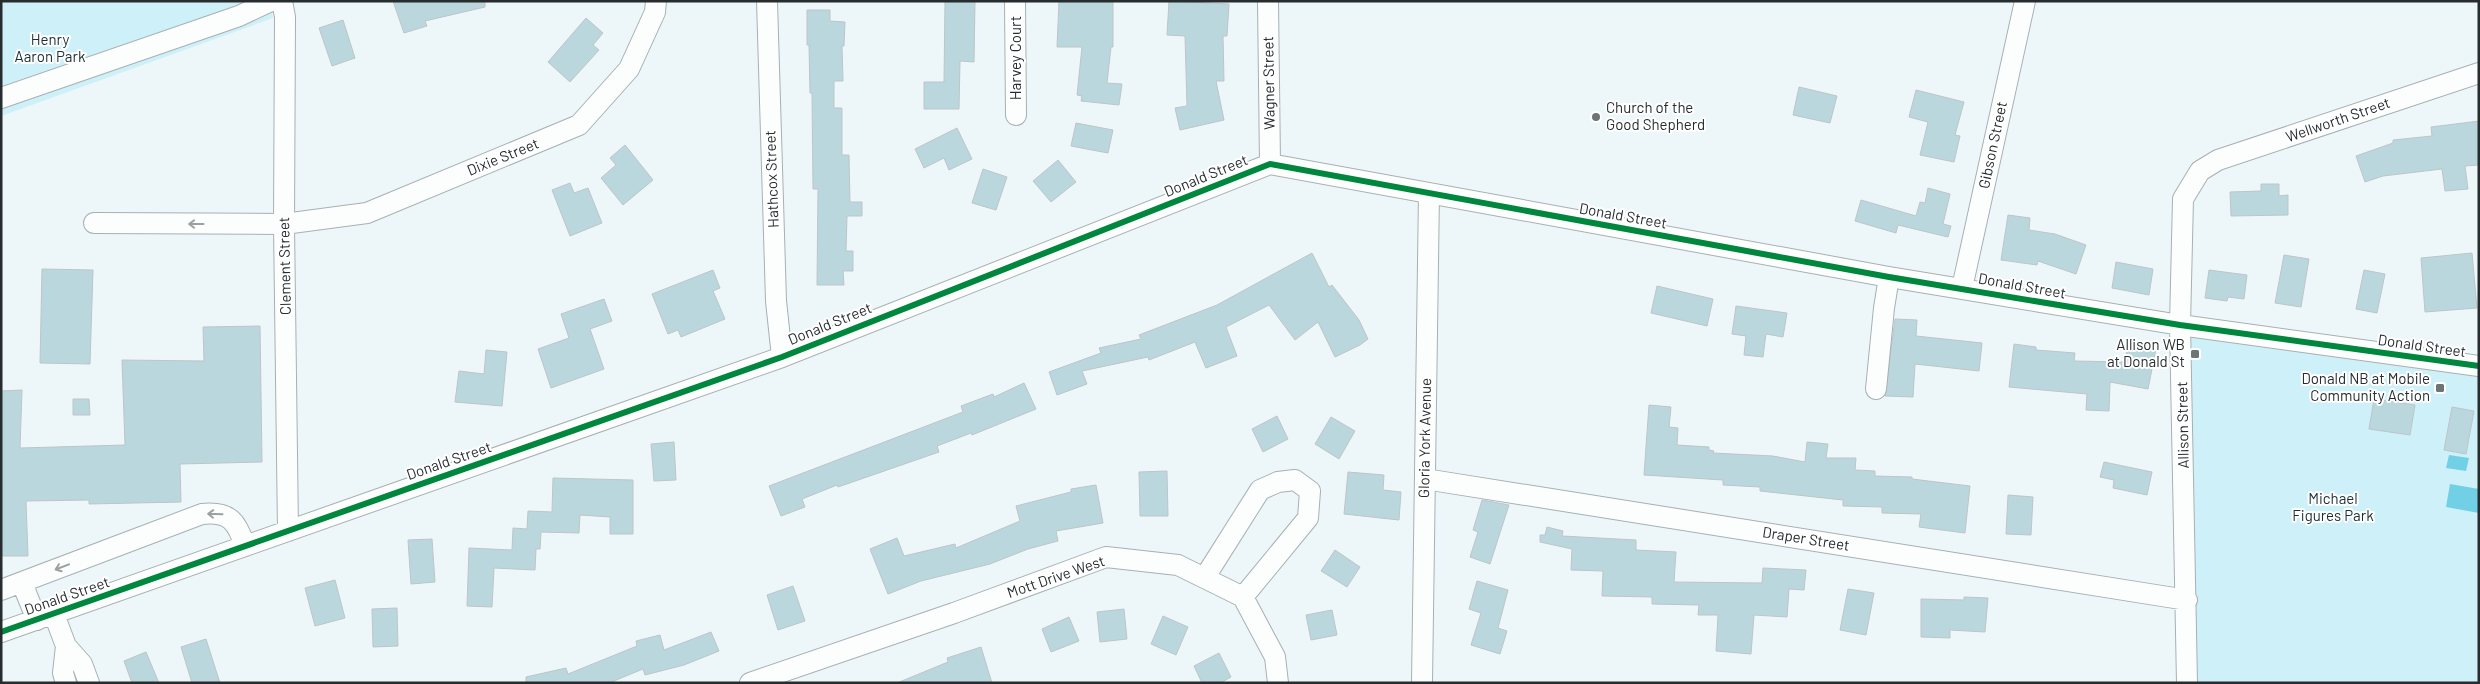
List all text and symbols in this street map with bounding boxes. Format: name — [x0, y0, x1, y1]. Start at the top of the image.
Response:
street label: Harvey Court — [1006, 16, 1024, 100]
park label: Henry Aaron Park — [15, 30, 86, 65]
street label: Wagner Street — [1258, 36, 1278, 130]
street label: Wellworth Street — [2283, 93, 2392, 145]
place label: Church of the Good Shepherd — [1606, 98, 1705, 133]
street label: Gibson Street — [1974, 100, 2010, 190]
marker: Church of the Good Shepherd — [1590, 111, 1602, 123]
street label: Hathcox Street — [760, 130, 782, 228]
street label: Dixie Street — [464, 133, 541, 179]
street label: Donald Street — [1161, 150, 1250, 200]
street label: Donald Street — [1578, 198, 1668, 232]
street label: Clement Street — [274, 217, 294, 315]
one-way arrow — [188, 219, 204, 229]
street label: Donald Street — [1977, 268, 2067, 302]
street label: Donald Street — [785, 298, 874, 348]
street label: Donald Street — [2377, 330, 2467, 360]
place label: Allison WB at Donald St — [2107, 335, 2185, 370]
marker: Allison WB at Donald St — [2189, 348, 2201, 360]
place label: Donald NB at Mobile Community Action — [2301, 369, 2430, 404]
street label: Gloria York Avenue — [1414, 378, 1434, 498]
street label: Allison Street — [2172, 381, 2192, 469]
marker: Donald NB at Mobile Community Action — [2434, 382, 2446, 394]
street label: Donald Street — [404, 437, 494, 483]
park label: Michael Figures Park — [2292, 489, 2374, 524]
one-way arrow — [207, 509, 224, 519]
street label: Draper Street — [1761, 522, 1851, 554]
street label: Mott Drive West — [1004, 551, 1107, 601]
one-way arrow — [55, 563, 71, 572]
street label: Donald Street — [22, 572, 112, 618]

